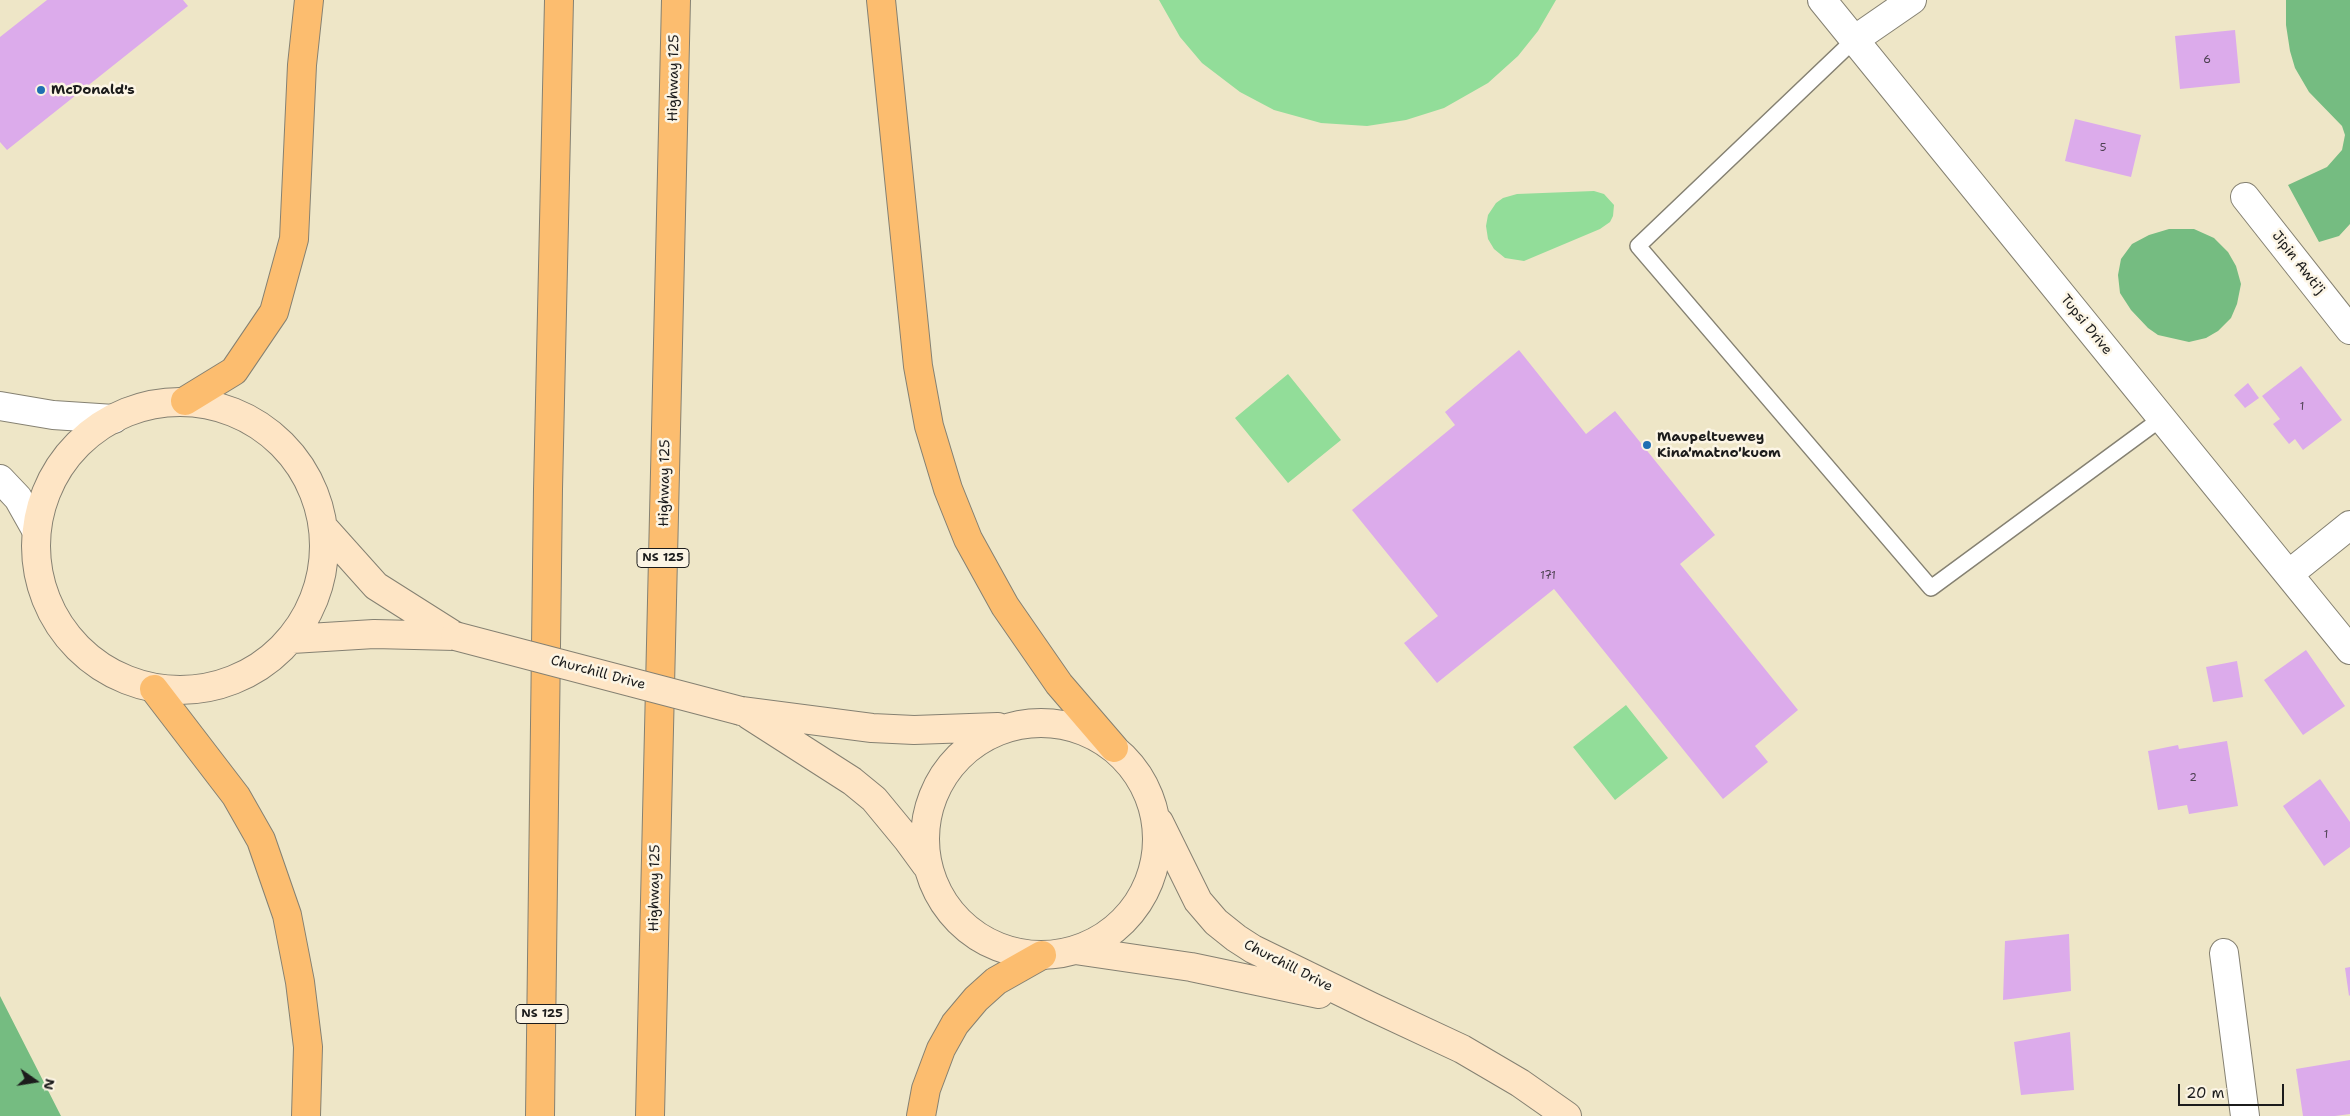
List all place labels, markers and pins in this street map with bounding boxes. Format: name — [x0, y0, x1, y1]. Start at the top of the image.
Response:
place label: McDonald's — [51, 82, 135, 98]
marker: McDonald's — [35, 84, 47, 96]
place label: Maupeltuewey Kina'matno'kuom — [1657, 429, 1781, 462]
marker: Maupeltuewey Kina'matno'kuom — [1641, 439, 1653, 451]

